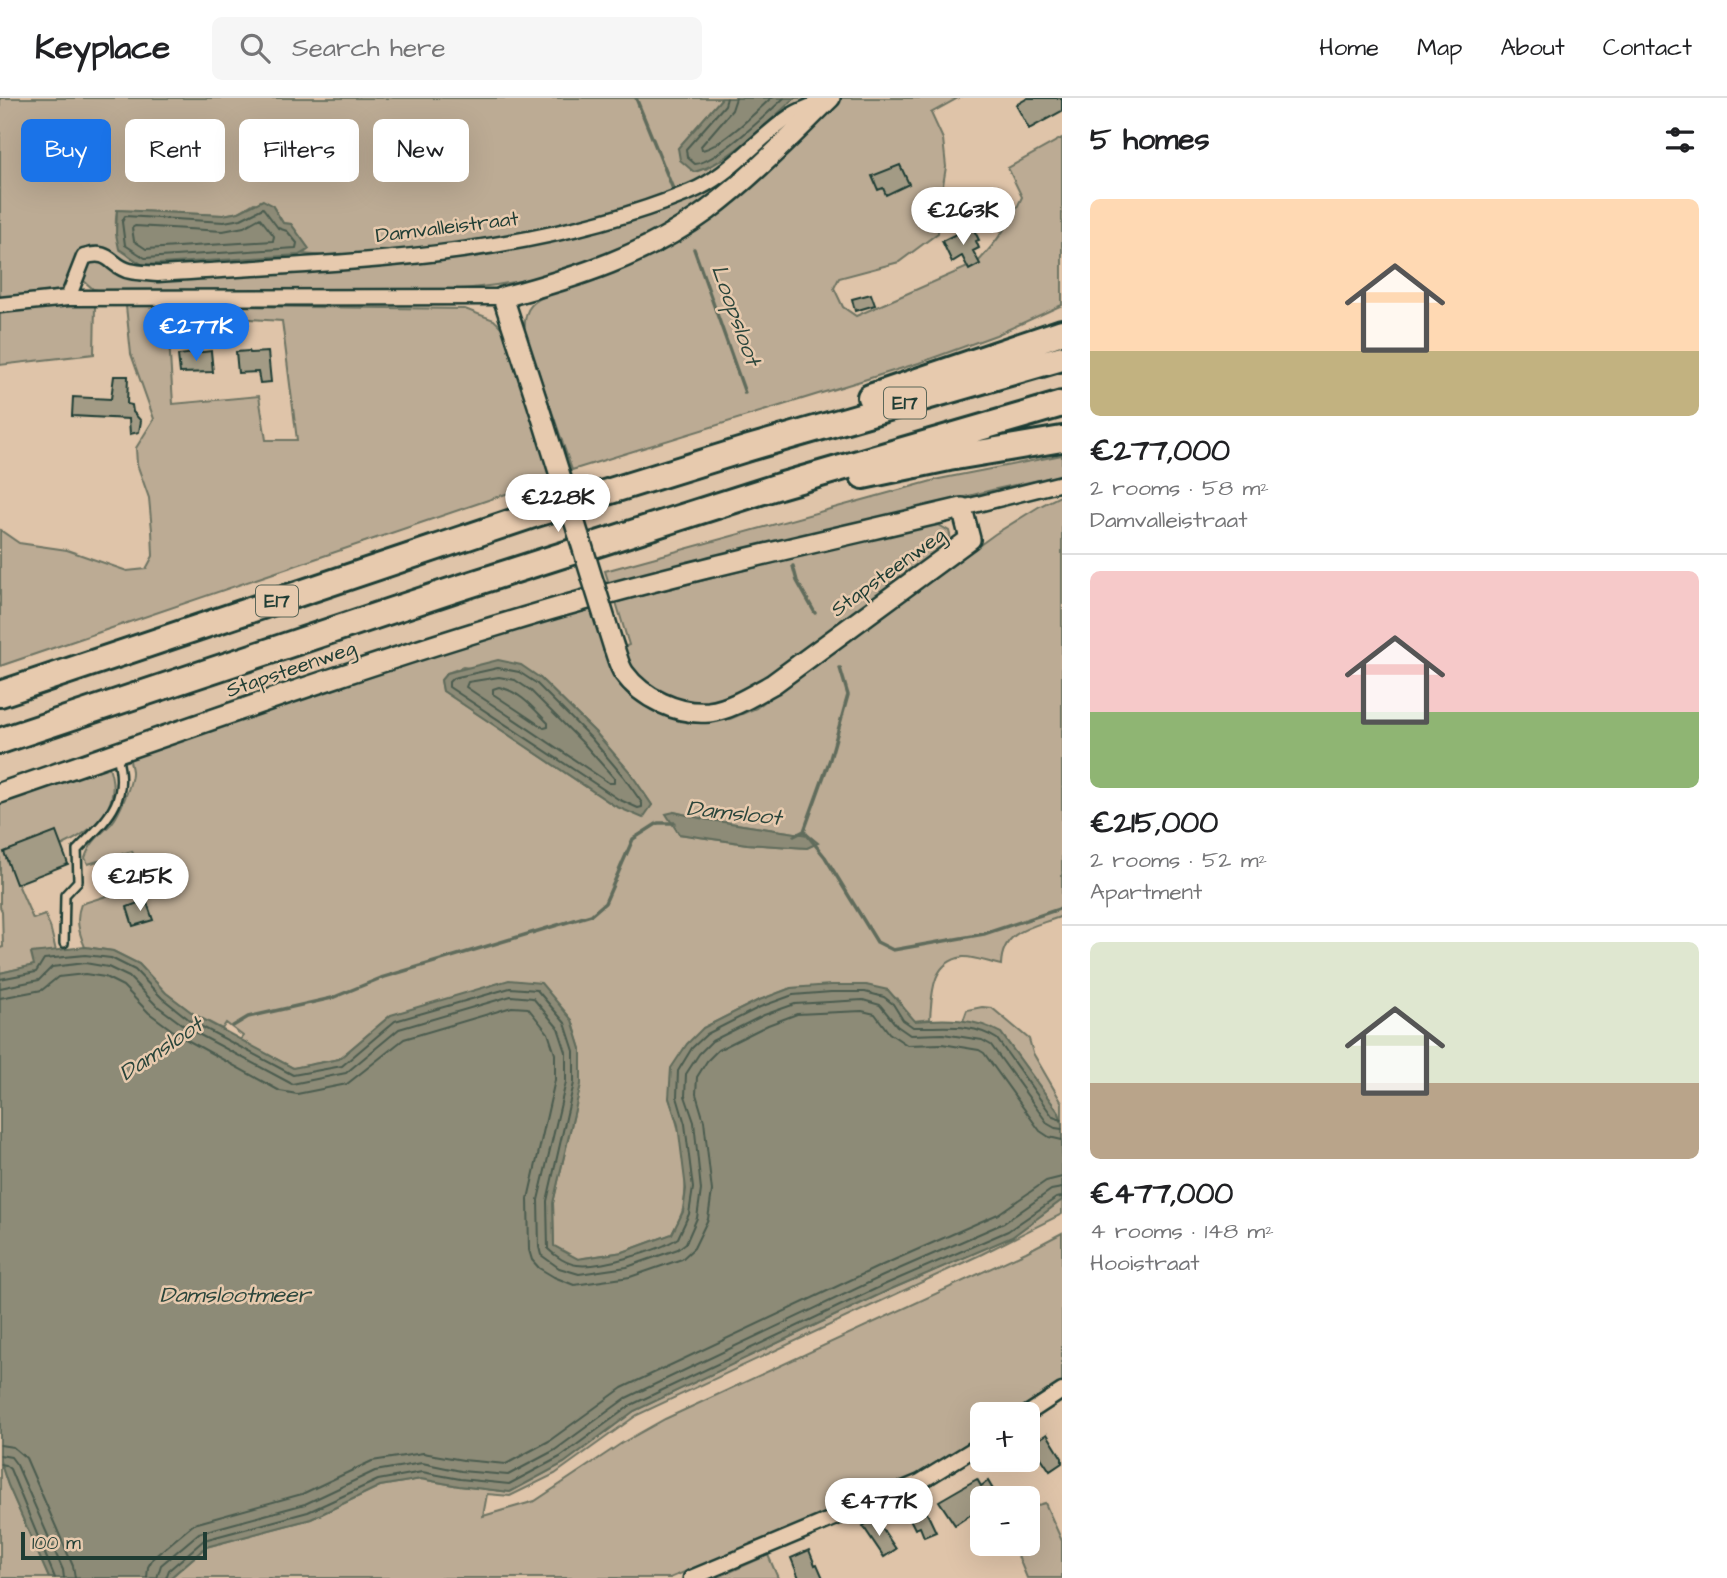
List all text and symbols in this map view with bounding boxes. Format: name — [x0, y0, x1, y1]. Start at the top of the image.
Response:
search box — [212, 17, 702, 80]
text: Keyplace — [35, 25, 170, 71]
icon: search — [236, 29, 274, 67]
text: Search here — [292, 30, 445, 66]
text: Home — [1319, 31, 1379, 65]
text: Map — [1417, 31, 1462, 65]
text: About — [1500, 31, 1565, 65]
text: Contact — [1603, 31, 1692, 65]
chip: Buy — [21, 119, 111, 182]
chip: Rent — [125, 119, 225, 182]
chip: Filters — [239, 119, 359, 182]
chip: New — [373, 119, 469, 182]
text: 5 homes — [1090, 119, 1210, 161]
icon: filters — [1661, 121, 1699, 159]
pin: €263K — [914, 188, 1012, 247]
text: €263K — [927, 194, 999, 226]
street label: Damvalleistraat — [374, 204, 521, 250]
icon: home — [1332, 245, 1458, 371]
water label: Loopsloot — [703, 260, 770, 372]
pin: €277K — [147, 303, 245, 363]
text: €277K — [159, 310, 233, 342]
road number: E17 — [884, 388, 926, 418]
text: €277,000 — [1090, 430, 1230, 472]
text: 2 rooms · 58 m² — [1090, 472, 1269, 504]
pin: €228K — [509, 474, 607, 534]
text: €228K — [521, 481, 595, 513]
text: Damvalleistraat — [1090, 504, 1248, 536]
street label: Stapsteenweg — [825, 520, 953, 625]
road number: E17 — [256, 586, 298, 616]
icon: home — [1332, 617, 1458, 743]
street label: Stapsteenweg — [222, 633, 361, 707]
water label: Damsloot — [685, 792, 786, 834]
text: €215,000 — [1090, 802, 1218, 844]
text: 2 rooms · 52 m² — [1090, 844, 1267, 876]
pin: €215K — [91, 854, 189, 913]
text: €215K — [108, 860, 172, 892]
text: Apartment — [1090, 876, 1202, 908]
icon: home — [1332, 988, 1458, 1114]
water label: Damsloot — [113, 1008, 212, 1089]
text: €477,000 — [1090, 1173, 1233, 1215]
text: 4 rooms · 148 m² — [1090, 1215, 1274, 1247]
text: Hooistraat — [1090, 1247, 1200, 1279]
water label: Damslootmeer — [160, 1279, 312, 1311]
map controls — [970, 1402, 1040, 1556]
button: + — [970, 1402, 1040, 1472]
pin: €477K — [830, 1478, 928, 1538]
text: €477K — [841, 1485, 917, 1517]
button: − — [970, 1486, 1040, 1556]
scale bar — [21, 1529, 206, 1561]
text: 100 m — [32, 1530, 81, 1557]

